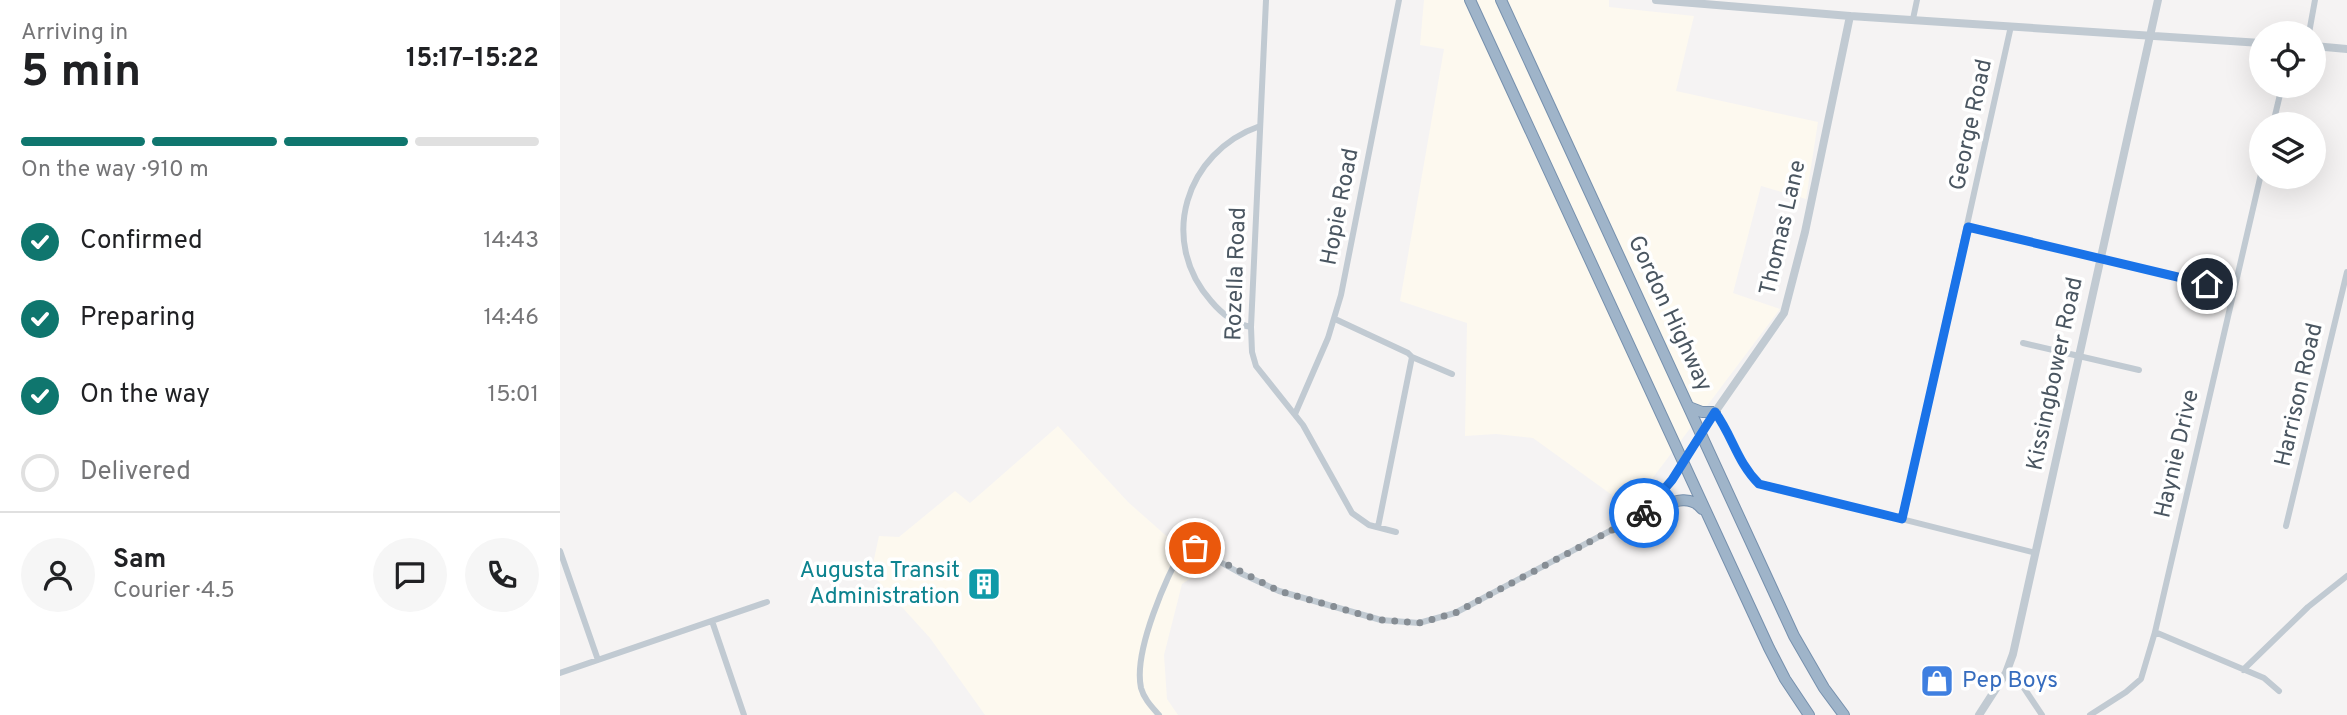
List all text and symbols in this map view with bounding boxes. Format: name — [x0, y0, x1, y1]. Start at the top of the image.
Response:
text: Arriving in — [21, 19, 128, 48]
map controls — [2249, 21, 2326, 189]
button: locate — [2249, 21, 2326, 98]
text: 15:17–15:22 — [406, 43, 539, 76]
text: 5 min — [21, 44, 141, 103]
street label: George Road — [1944, 57, 2000, 193]
button: layers — [2249, 112, 2326, 189]
street label: Hopie Road — [1315, 146, 1367, 268]
text: On the way · 910 m — [21, 156, 209, 185]
street label: Thomas Lane — [1754, 157, 1814, 299]
street label: Rozella Road — [1220, 207, 1254, 341]
icon: check — [21, 223, 59, 261]
text: Confirmed — [80, 225, 203, 258]
text: 14:43 — [483, 227, 539, 256]
street label: Gordon Highway — [1620, 231, 1718, 397]
pin — [2177, 254, 2237, 314]
icon: home — [2188, 265, 2226, 303]
street label: Kissingbower Road — [2021, 275, 2091, 473]
icon: check — [21, 300, 59, 338]
text: Preparing — [80, 302, 195, 335]
text: 14:46 — [483, 304, 539, 333]
street label: Harrison Road — [2269, 321, 2331, 469]
icon: check — [21, 377, 59, 415]
text: On the way — [80, 379, 210, 412]
text: 15:01 — [488, 381, 539, 410]
street label: Haynie Drive — [2149, 387, 2207, 521]
text: Delivered — [80, 456, 191, 489]
courier — [1609, 478, 1679, 548]
icon: bike — [1625, 494, 1663, 532]
pin — [1165, 518, 1225, 578]
icon: bag — [1176, 529, 1214, 567]
button: person — [21, 538, 95, 612]
button: chat — [373, 538, 447, 612]
button: phone — [465, 538, 539, 612]
text: Sam — [113, 544, 166, 577]
place label: Augusta Transit Administration — [800, 557, 960, 612]
building icon: Augusta Transit Administration — [965, 565, 1003, 603]
text: Courier · 4.5 — [113, 577, 235, 606]
shop icon: Pep Boys — [1918, 662, 1956, 700]
place label: Pep Boys — [1962, 667, 2058, 696]

